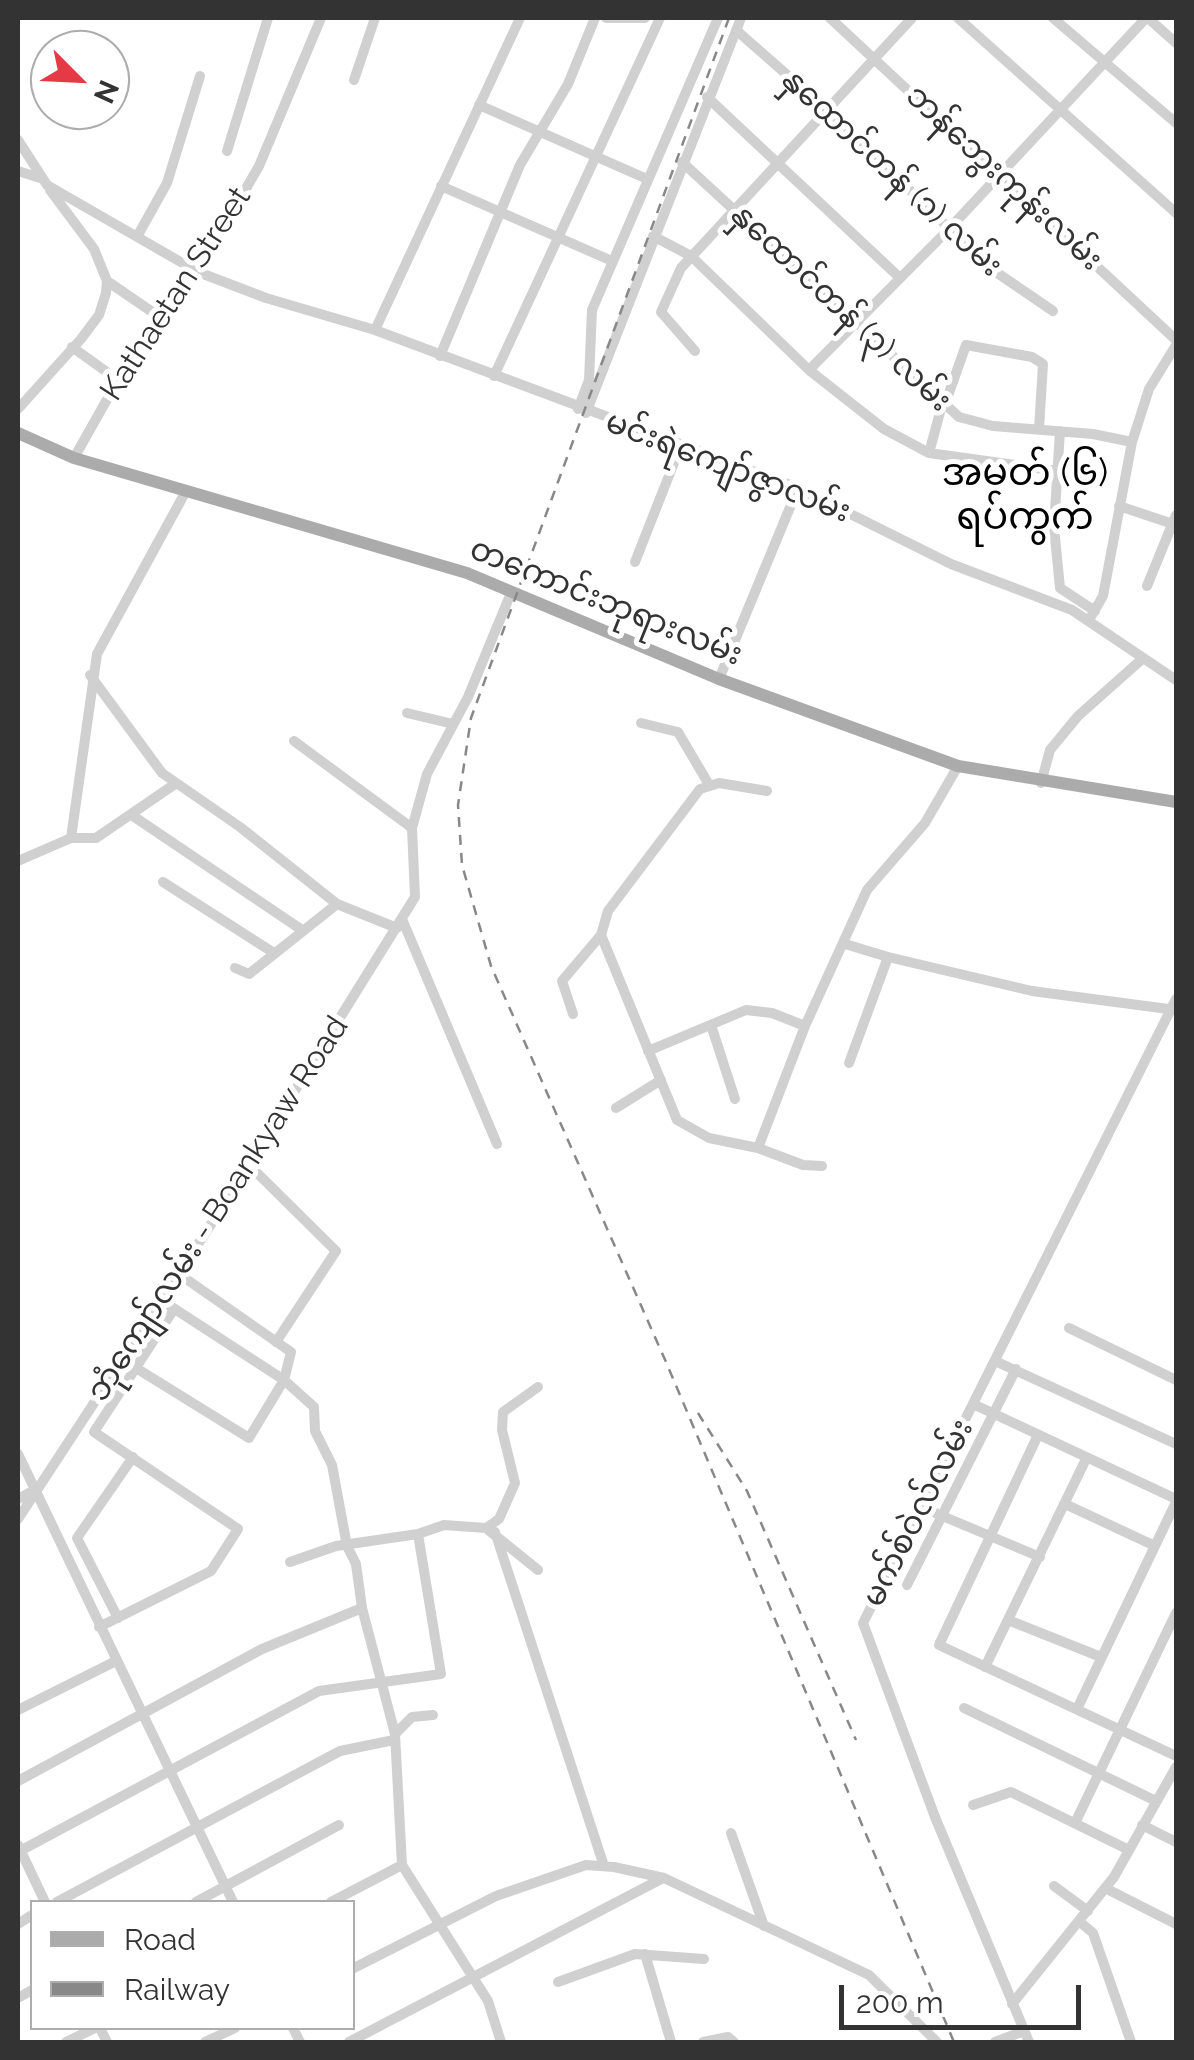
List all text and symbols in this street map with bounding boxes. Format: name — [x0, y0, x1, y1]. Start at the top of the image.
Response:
north arrow — [30, 30, 130, 130]
street label: နှထောင်တန် (၁) လမ်း — [774, 61, 1010, 285]
text: N — [87, 75, 125, 108]
street label: ဘန်ဘွေးကုန်းလမ်း — [898, 77, 1110, 279]
street label: Kathaetan Street — [93, 180, 259, 408]
street label: နှထောင်တန် (၃) လမ်း — [723, 196, 959, 420]
street label: မင်းရဲကျော်ဇွာလမ်း — [600, 403, 856, 531]
district label: အမှတ် (၆) ရပ်ကွက် — [942, 451, 1108, 540]
street label: တကောင်းဘုရားလမ်း — [464, 530, 748, 674]
street label: ဘုံကျော်လမ်း - Boankyaw Road — [79, 1009, 357, 1409]
street label: မက်စ်ဝဲလ်လမ်း — [854, 1413, 982, 1613]
legend — [30, 1900, 355, 2030]
text: Road — [124, 1922, 196, 1957]
scale bar — [844, 1965, 1086, 2027]
text: Railway — [124, 1972, 230, 2007]
text: 200 m — [856, 1985, 944, 2020]

